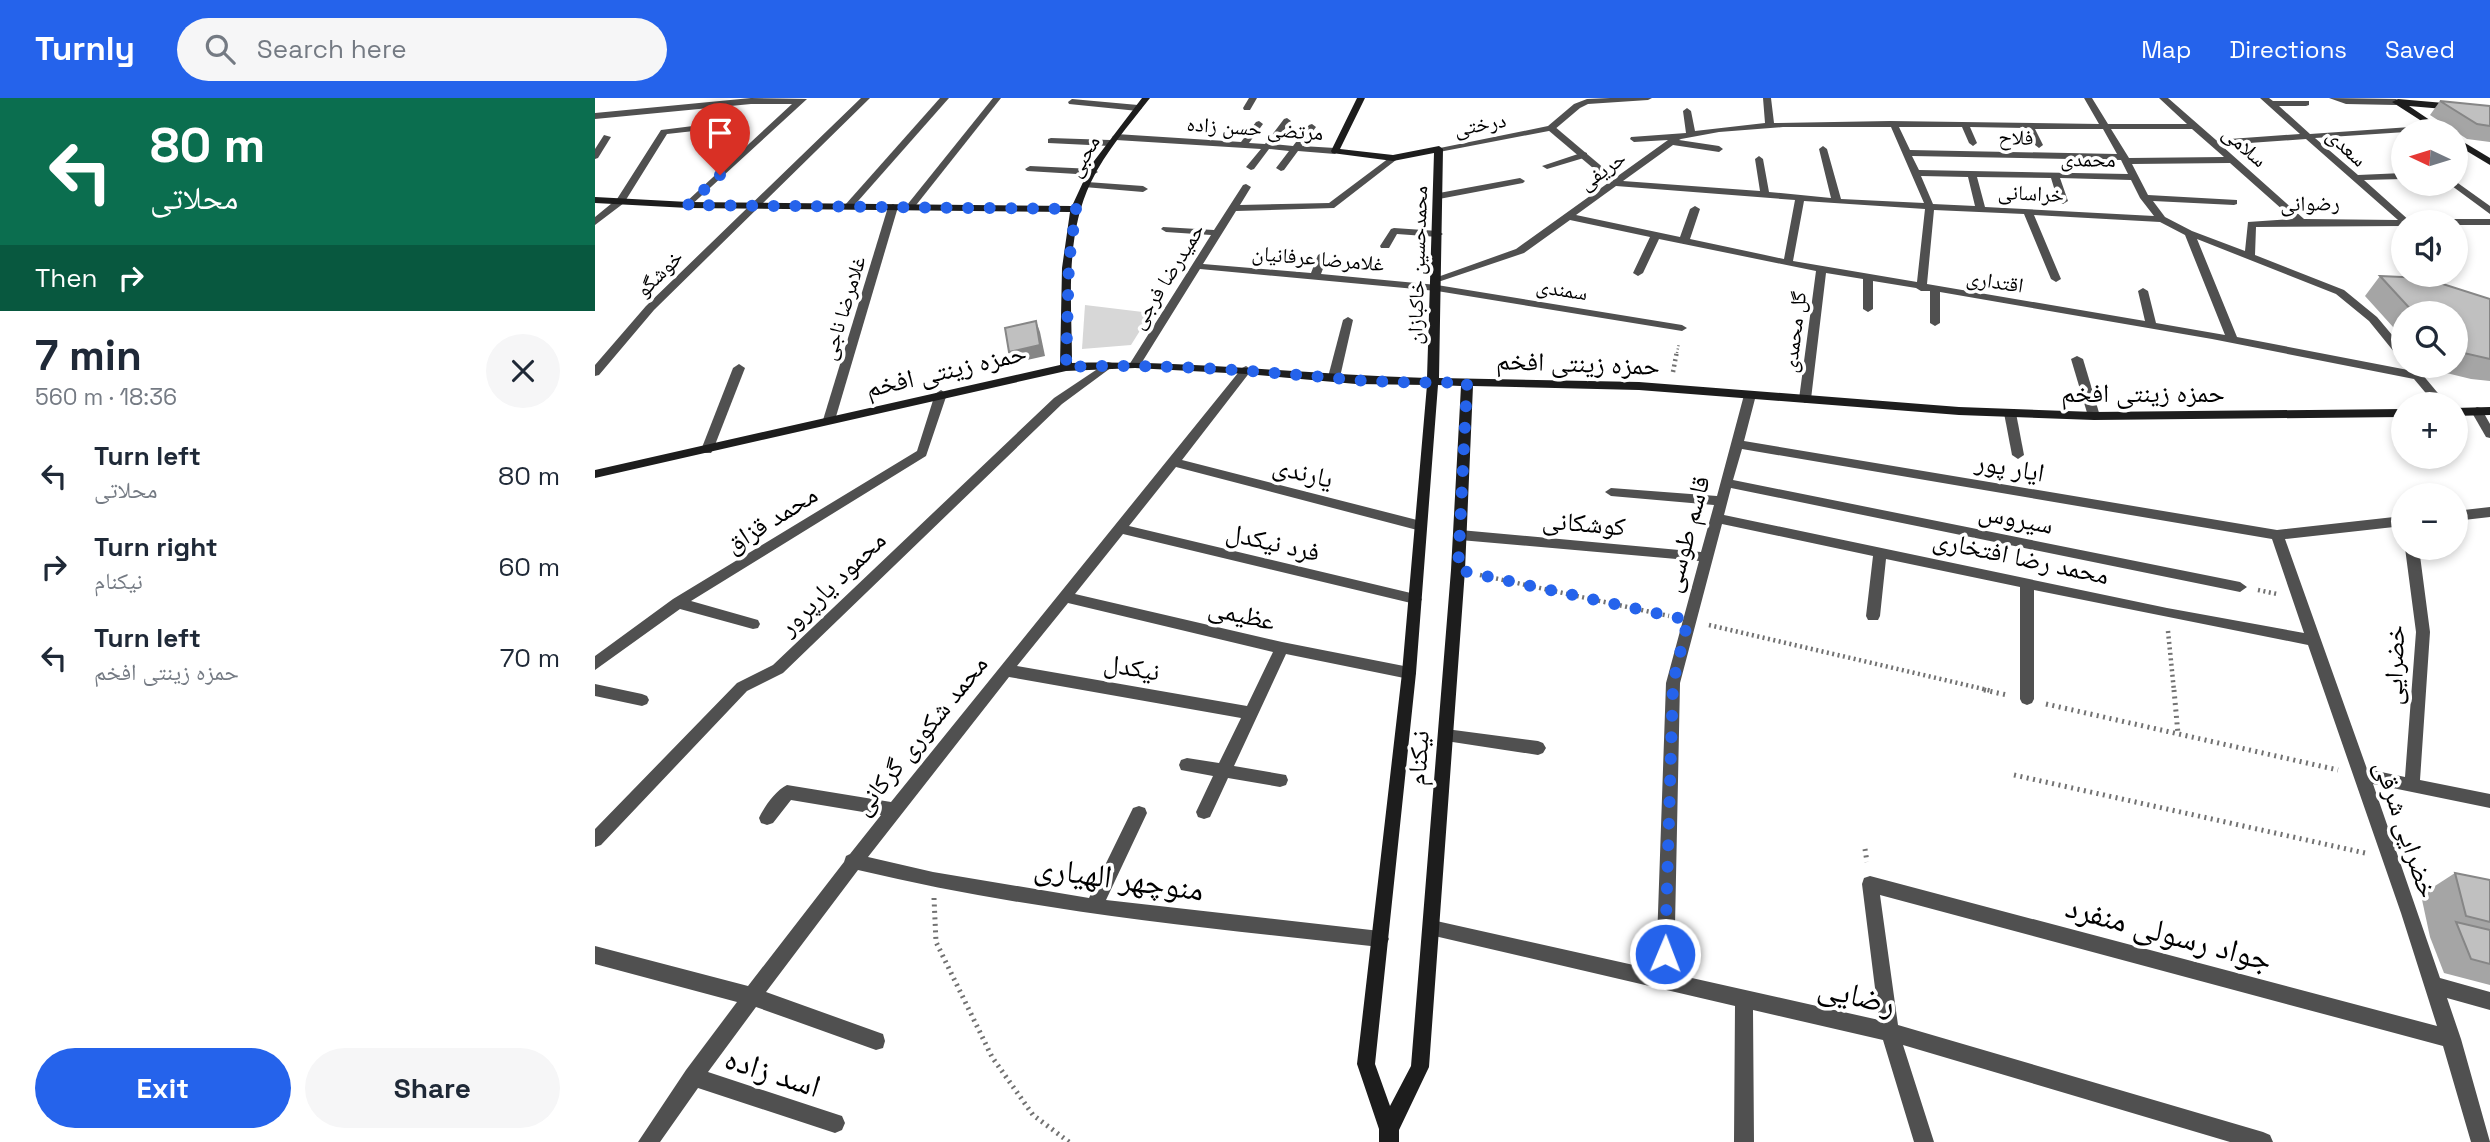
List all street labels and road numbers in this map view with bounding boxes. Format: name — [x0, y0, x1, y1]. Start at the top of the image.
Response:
street label: درختی — [1452, 106, 1508, 142]
street label: مرتضی حسن زاده — [1186, 110, 1324, 146]
street label: سلامی — [2217, 119, 2273, 173]
street label: سعدی — [2321, 122, 2373, 172]
street label: فلاح — [1998, 123, 2034, 151]
street label: محبی — [1060, 130, 1106, 182]
street label: حریفی — [1573, 144, 1631, 196]
street label: محمدی — [2060, 145, 2116, 173]
street label: خراسانی — [1997, 178, 2065, 208]
street label: محمدحسین خاکبازان — [1401, 185, 1433, 345]
street label: رضوانی — [2280, 189, 2340, 217]
street label: حمیدرضا فرجی — [1124, 218, 1210, 334]
street label: غلامرضا عرفانیان — [1251, 239, 1386, 277]
street label: خوشگو — [629, 243, 689, 303]
street label: غلامرضا ناجی — [814, 252, 872, 363]
street label: اقتداری — [1965, 263, 2025, 299]
street label: سمندی — [1534, 272, 1590, 306]
street label: گل محمدی — [1776, 290, 1812, 374]
street label: حمزه زینتی افخم — [862, 335, 1030, 405]
street label: حمزه زینتی افخم — [1496, 343, 1660, 383]
street label: حمزه زینتی افخم — [2061, 376, 2225, 410]
street label: ایار پور — [1972, 444, 2047, 490]
street label: یارندی — [1269, 448, 1337, 496]
street label: قاسم طوسی — [1654, 472, 1718, 596]
street label: محمد قزاق — [718, 477, 824, 561]
street label: سیروس — [1976, 494, 2056, 542]
street label: کوشکانی — [1541, 502, 1627, 544]
street label: فرد نیکدل — [1223, 515, 1323, 569]
street label: محمد رضا افتخاری — [1930, 522, 2112, 592]
street label: محمود یارپرور — [770, 523, 893, 643]
street label: عظیمی — [1205, 590, 1279, 638]
street label: خضرایی — [2376, 624, 2412, 706]
street label: نیکدل — [1101, 645, 1163, 689]
street label: محمد شکوری گرکانی — [845, 648, 995, 822]
street label: نیکنام — [1399, 729, 1438, 787]
street label: خضرایی شرقی — [2367, 756, 2445, 902]
street label: منوچهر الهیاری — [1032, 846, 1206, 910]
street label: جواد رسولی منفرد — [2061, 886, 2277, 980]
street label: رضایی — [1814, 966, 1900, 1024]
street label: اسد زاده — [720, 1038, 826, 1106]

